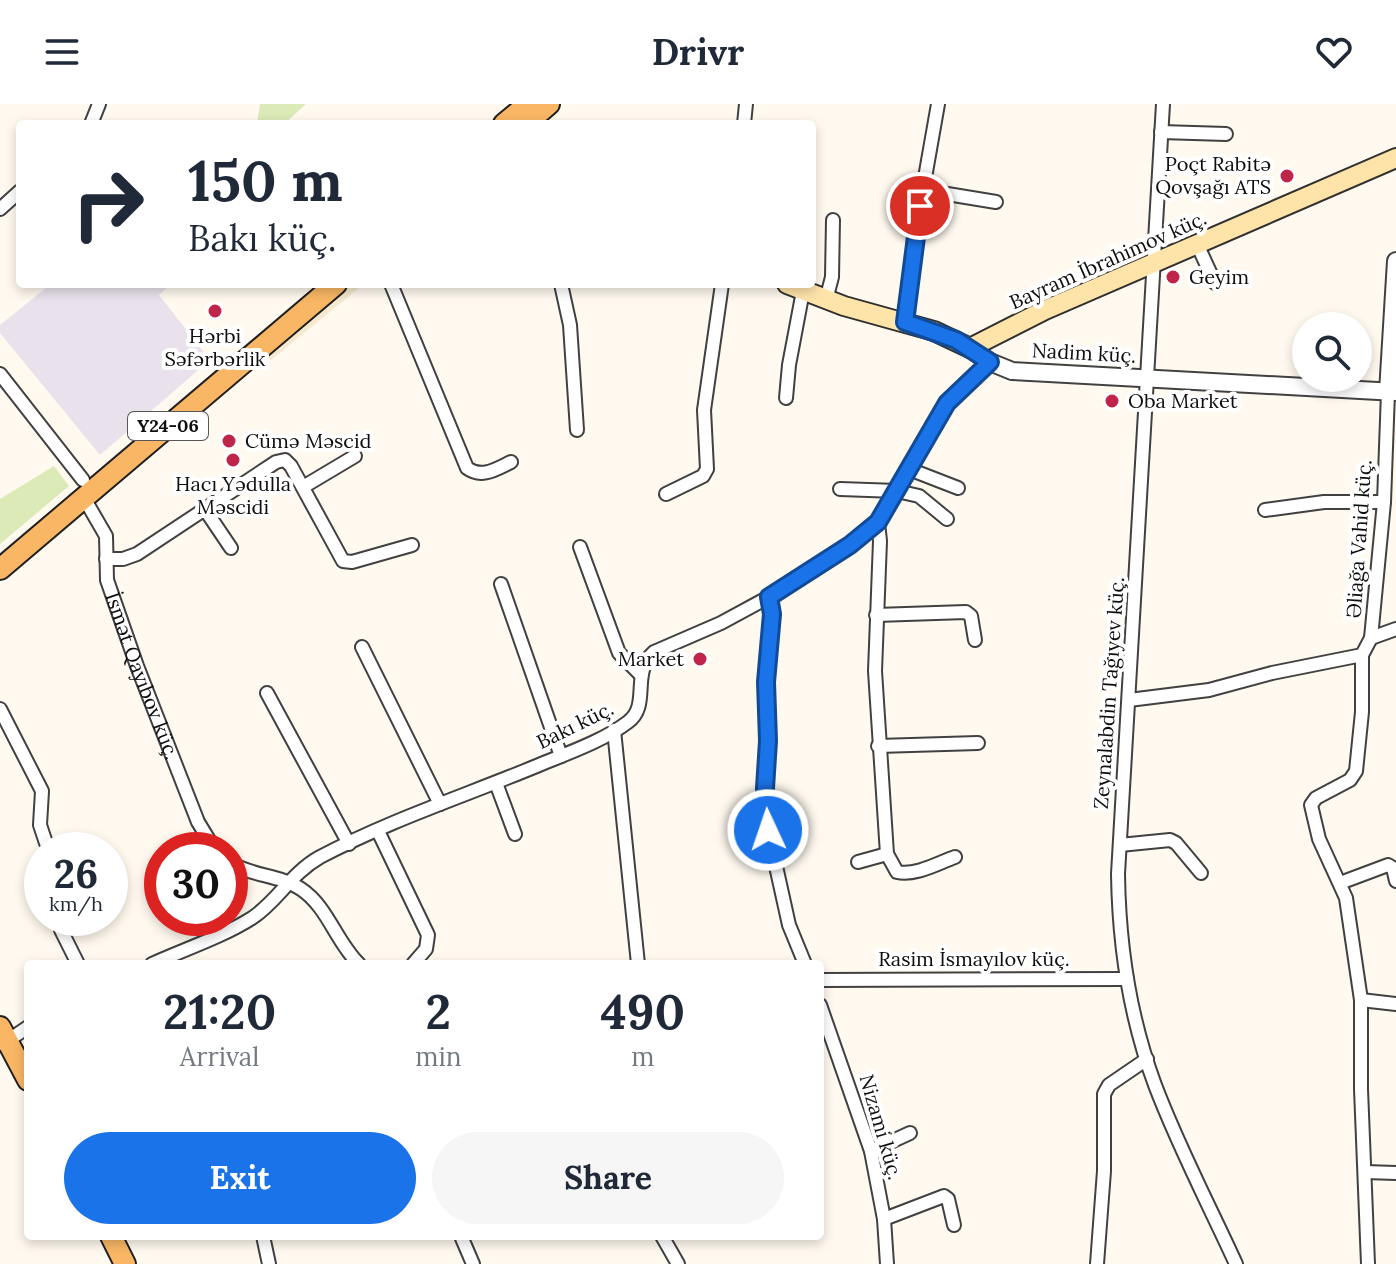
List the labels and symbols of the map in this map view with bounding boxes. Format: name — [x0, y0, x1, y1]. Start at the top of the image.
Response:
place label: Poçt Rabitə Qovşağı ATS — [1155, 151, 1271, 199]
marker: Poçt Rabitə Qovşağı ATS — [1278, 167, 1296, 185]
pin — [886, 172, 954, 240]
street label: Bayram İbrahimov küç. — [1005, 205, 1210, 314]
place label: Geyim — [1189, 264, 1249, 289]
marker: Geyim — [1164, 268, 1182, 286]
marker: Hərbi Səfərbərlik — [206, 302, 224, 320]
place label: Hərbi Səfərbərlik — [164, 323, 266, 371]
street label: Nadim küç. — [1031, 337, 1137, 368]
place label: Oba Market — [1128, 388, 1238, 413]
marker: Oba Market — [1103, 392, 1121, 410]
road number: Y24-06 — [128, 412, 208, 440]
place label: Cümə Məscid — [245, 428, 372, 453]
marker: Cümə Məscid — [220, 432, 238, 450]
marker: Hacı Yədulla Məscidi — [224, 451, 242, 469]
street label: Əliağa Vahid küç. — [1340, 459, 1377, 619]
place label: Hacı Yədulla Məscidi — [175, 471, 291, 519]
street label: Zeynalabdin Tağıyev küç. — [1088, 576, 1129, 810]
street label: İsmət Qayıbov küç. — [100, 589, 185, 763]
place label: Market — [618, 646, 684, 671]
marker: Market — [691, 650, 709, 668]
street label: Bakı küç. — [532, 695, 617, 754]
position arrow — [726, 788, 810, 872]
speed limit sign: 30 — [144, 832, 248, 936]
street label: Rasim İsmayılov küç. — [878, 946, 1070, 971]
street label: Nizami küç. — [855, 1071, 908, 1182]

